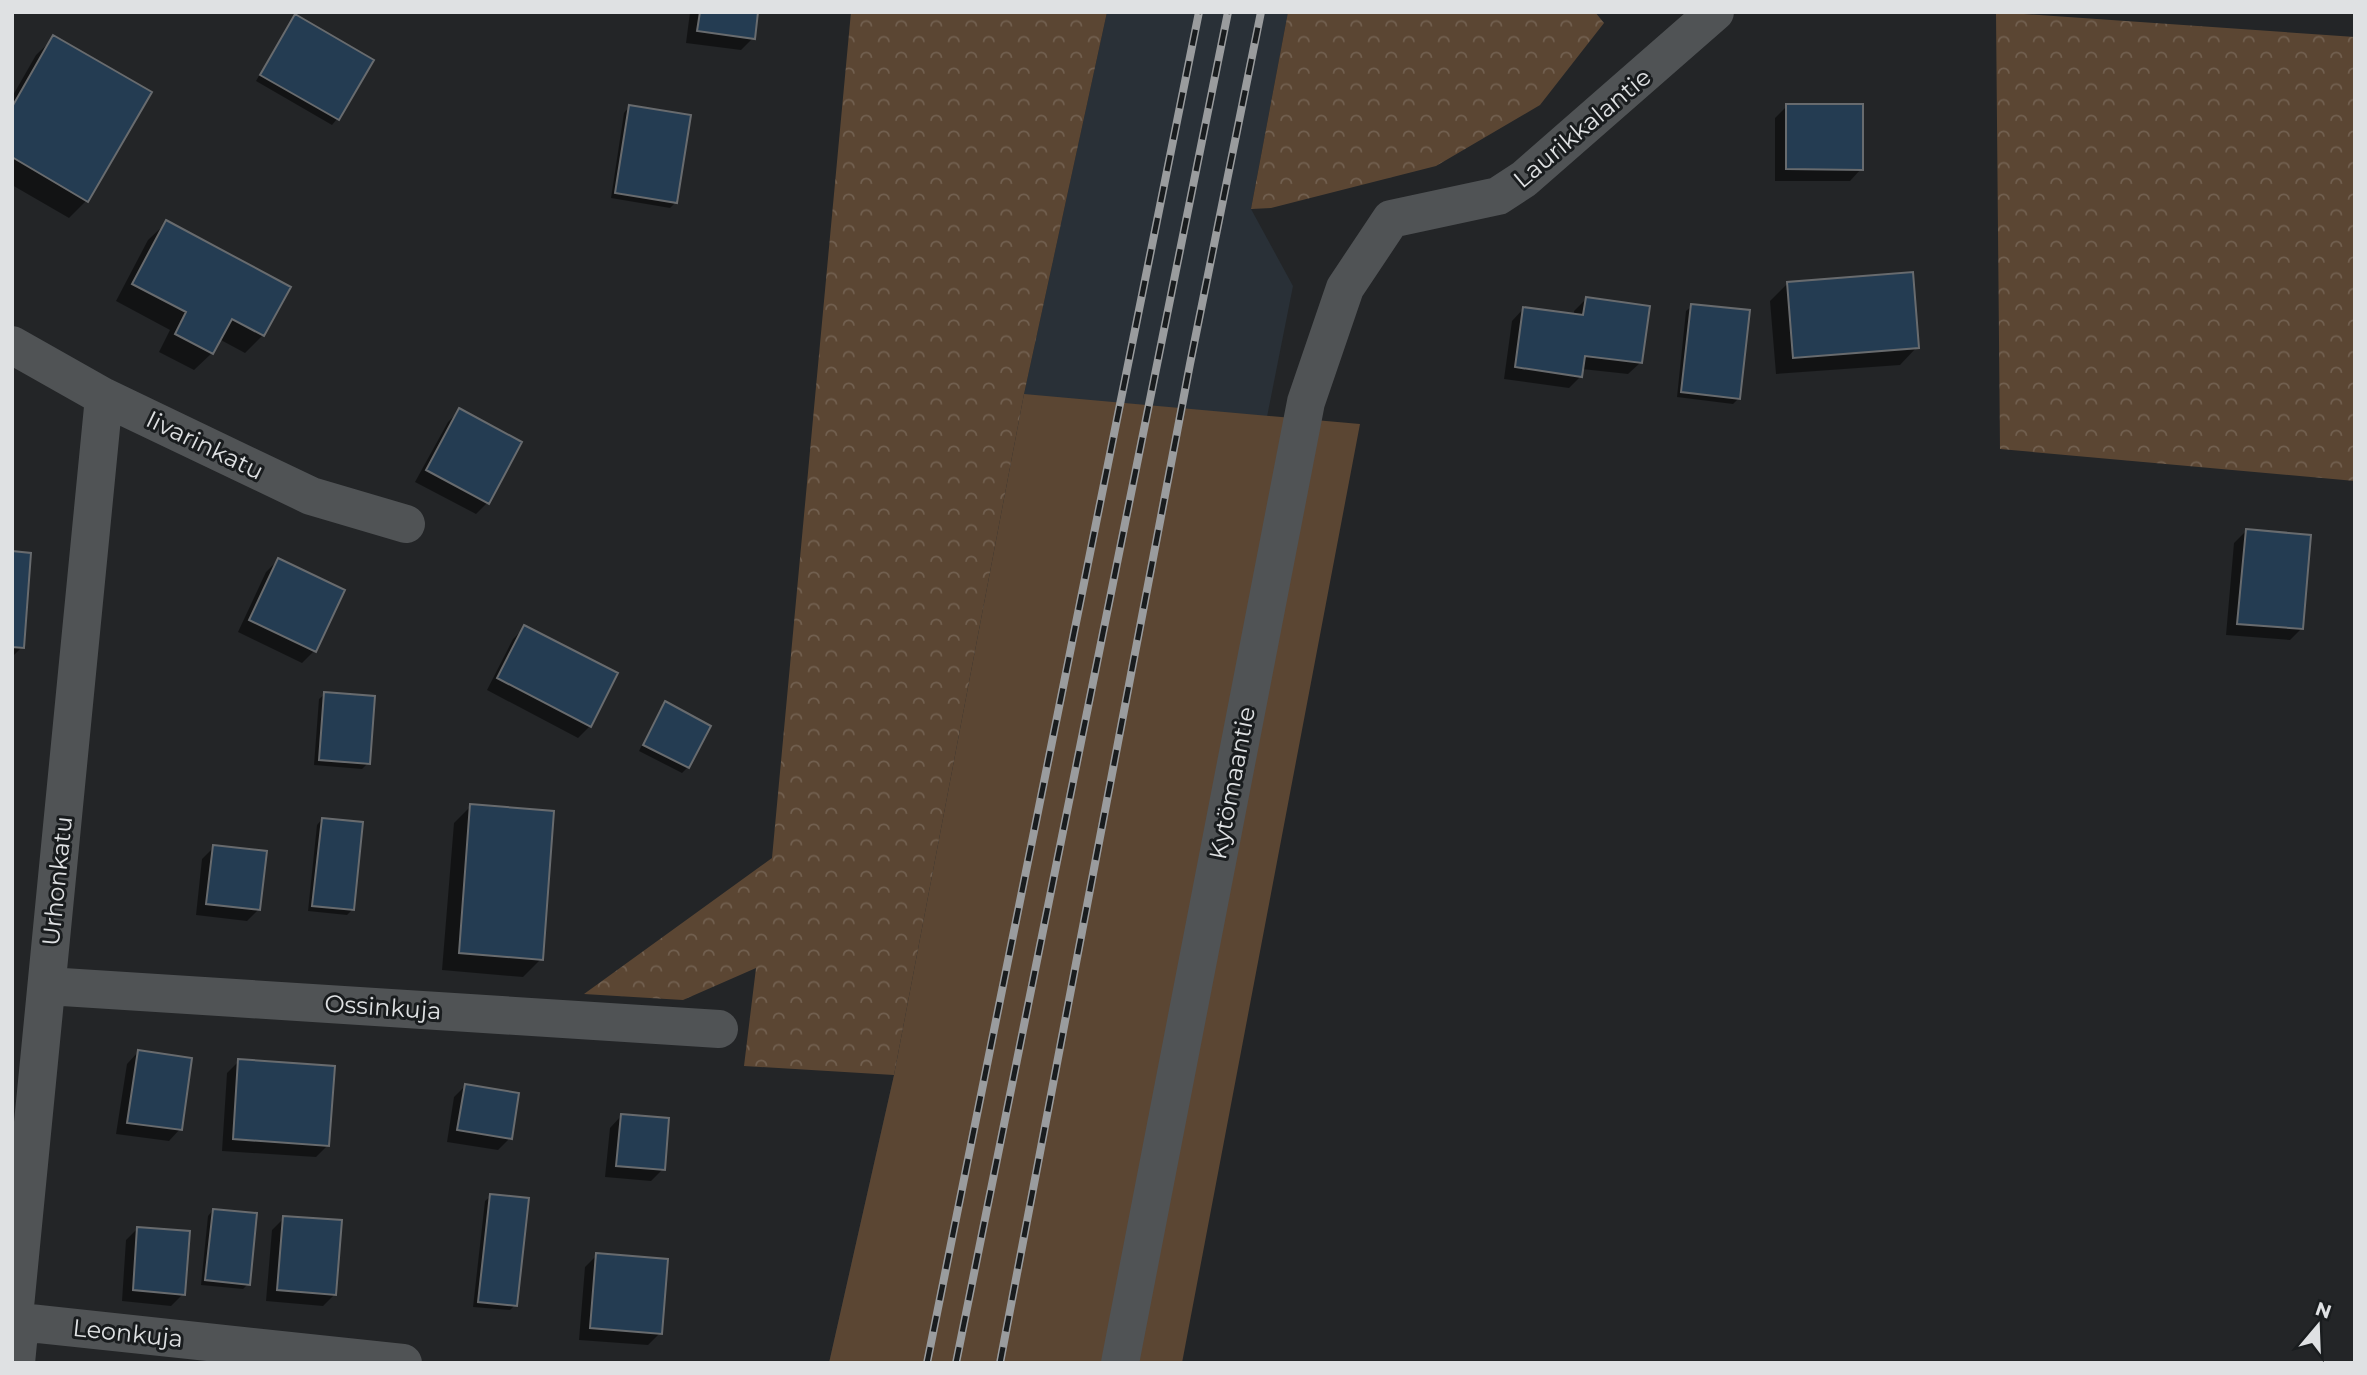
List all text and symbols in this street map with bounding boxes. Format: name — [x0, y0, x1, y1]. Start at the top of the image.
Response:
street label: Laurikkalantie — [1507, 62, 1657, 194]
street label: Iivarinkatu — [142, 404, 268, 486]
street label: Kytömaantie — [1203, 704, 1261, 862]
street label: Urhonkatu — [36, 815, 78, 947]
street label: Ossinkuja — [324, 988, 442, 1026]
north arrow — [2283, 1291, 2353, 1361]
text: N — [2312, 1297, 2334, 1324]
street label: Leonkuja — [71, 1313, 185, 1353]

